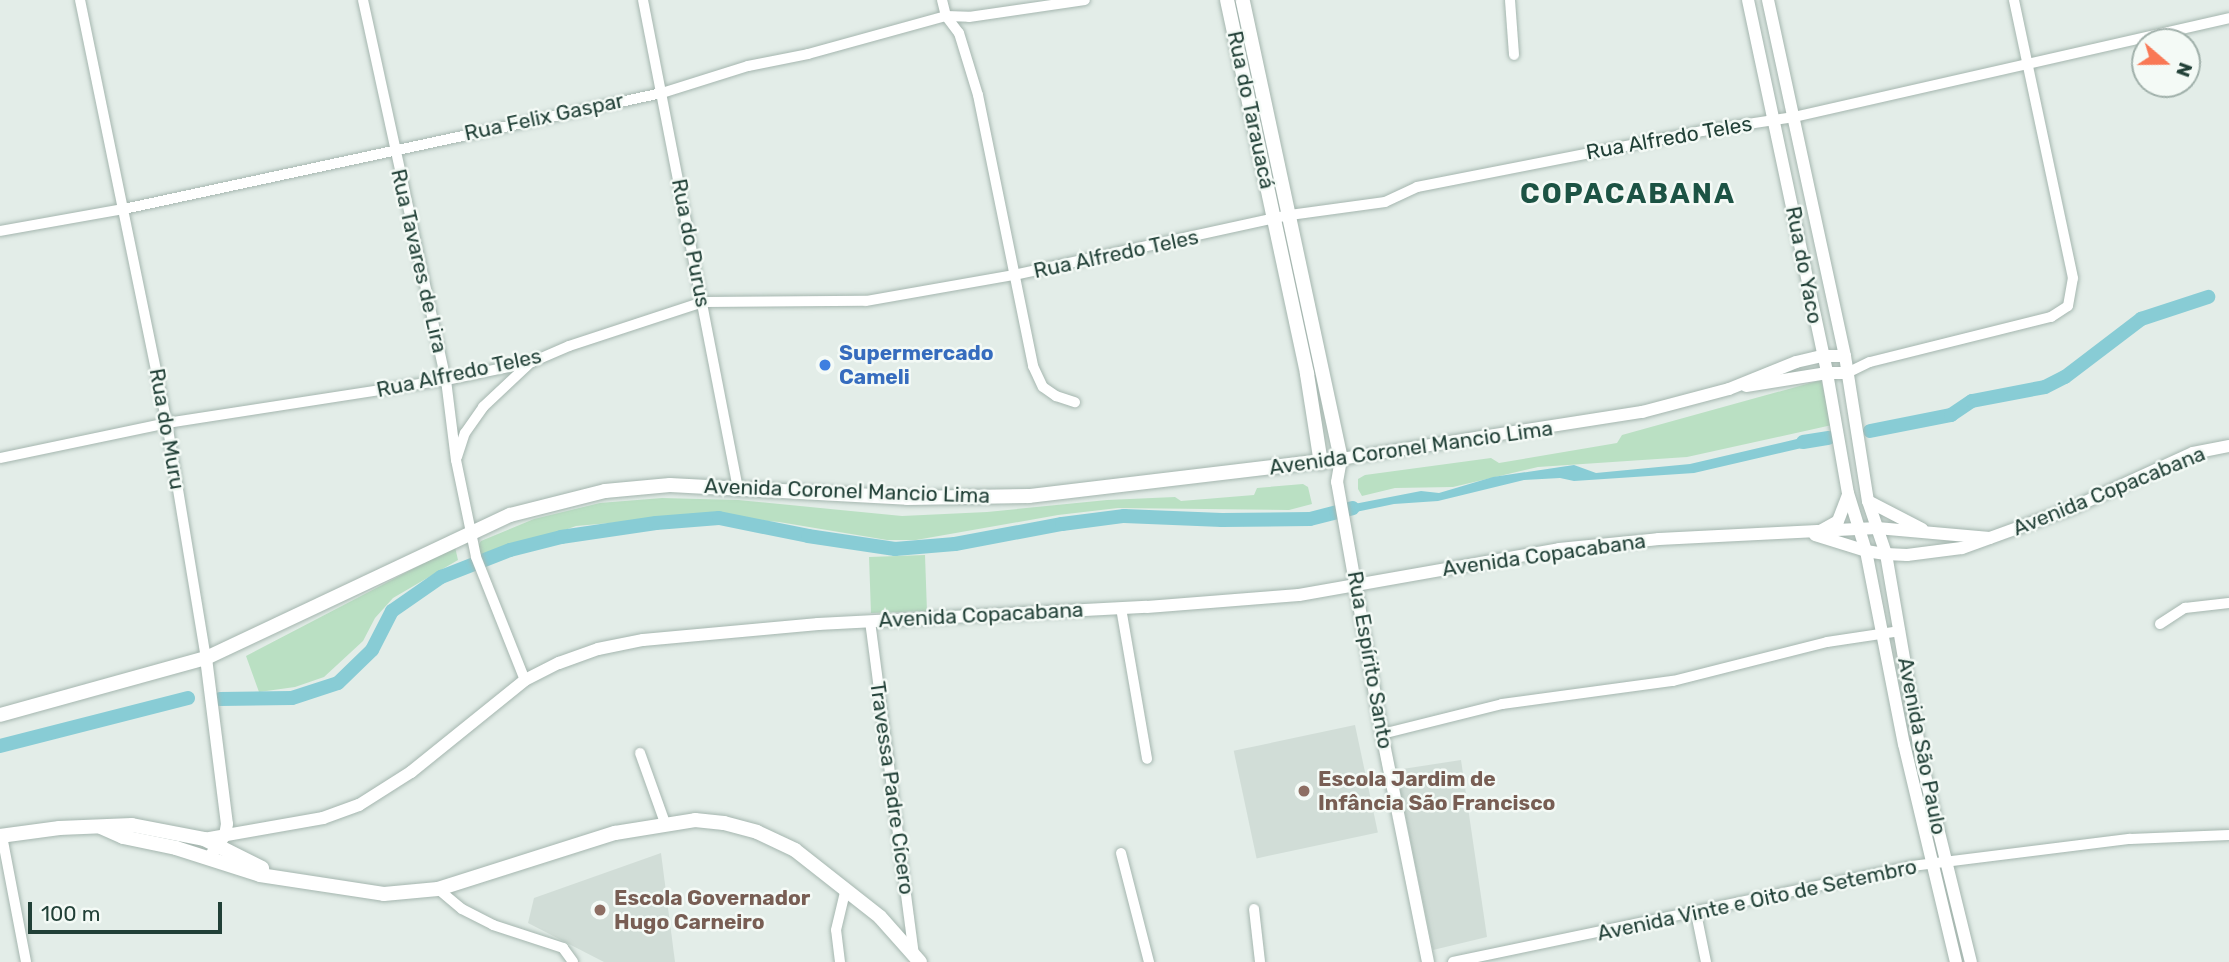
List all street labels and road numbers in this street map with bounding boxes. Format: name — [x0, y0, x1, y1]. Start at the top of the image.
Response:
street label: Rua do Tarauacá — [1222, 28, 1280, 192]
street label: Rua Felix Gaspar — [462, 88, 626, 146]
street label: Rua Alfredo Teles — [1584, 111, 1754, 165]
street label: Rua Tavares de Lira — [386, 166, 452, 356]
street label: Rua do Purus — [666, 177, 716, 309]
street label: Rua do Yaco — [1780, 204, 1828, 326]
street label: Rua Alfredo Teles — [1031, 224, 1201, 284]
street label: Rua Alfredo Teles — [374, 343, 544, 403]
street label: Rua do Muru — [144, 366, 190, 492]
street label: Avenida Coronel Mancio Lima — [1268, 416, 1554, 480]
street label: Avenida Copacabana — [2009, 441, 2209, 541]
street label: Avenida Coronel Mancio Lima — [704, 473, 990, 509]
street label: Avenida Copacabana — [1441, 528, 1647, 582]
street label: Rua Espírito Santo — [1342, 569, 1398, 751]
street label: Avenida Copacabana — [878, 597, 1084, 633]
street label: Avenida São Paulo — [1892, 655, 1952, 837]
street label: Travessa Padre Cícero — [865, 680, 919, 896]
street label: Avenida Vinte e Oito de Setembro — [1595, 854, 1919, 946]

